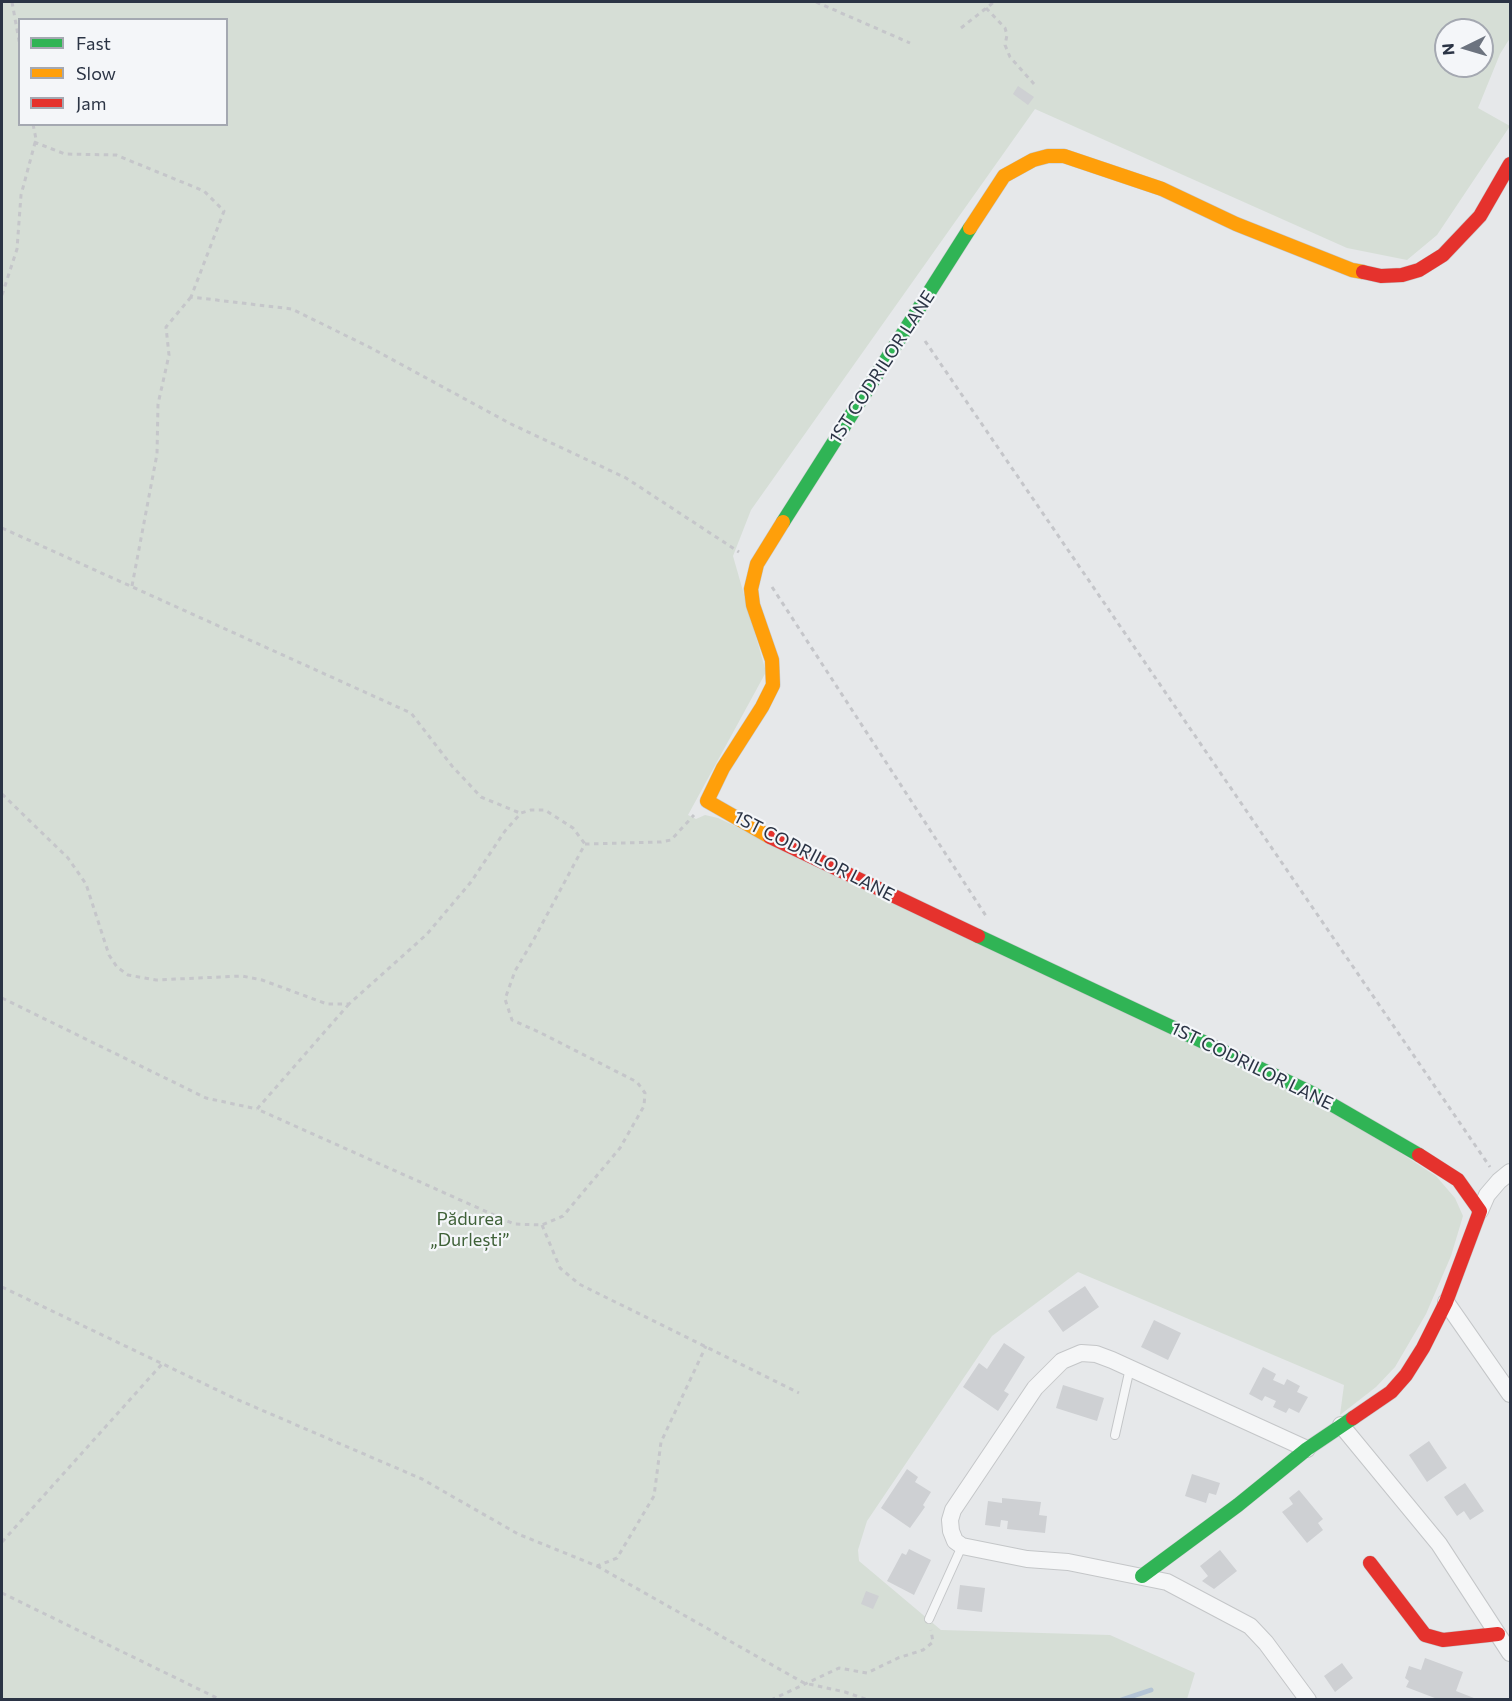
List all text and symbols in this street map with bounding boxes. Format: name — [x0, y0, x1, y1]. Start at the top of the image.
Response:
legend — [18, 18, 228, 126]
north arrow — [1434, 18, 1494, 78]
text: Fast — [76, 32, 111, 54]
text: N — [1438, 43, 1458, 56]
text: Slow — [76, 62, 116, 84]
text: Jam — [76, 92, 106, 114]
street label: 1ST CODRILOR LANE — [825, 287, 939, 447]
street label: 1ST CODRILOR LANE — [730, 806, 898, 906]
street label: 1ST CODRILOR LANE — [1167, 1017, 1337, 1115]
park label: Pădurea „Durlești” — [430, 1208, 510, 1250]

